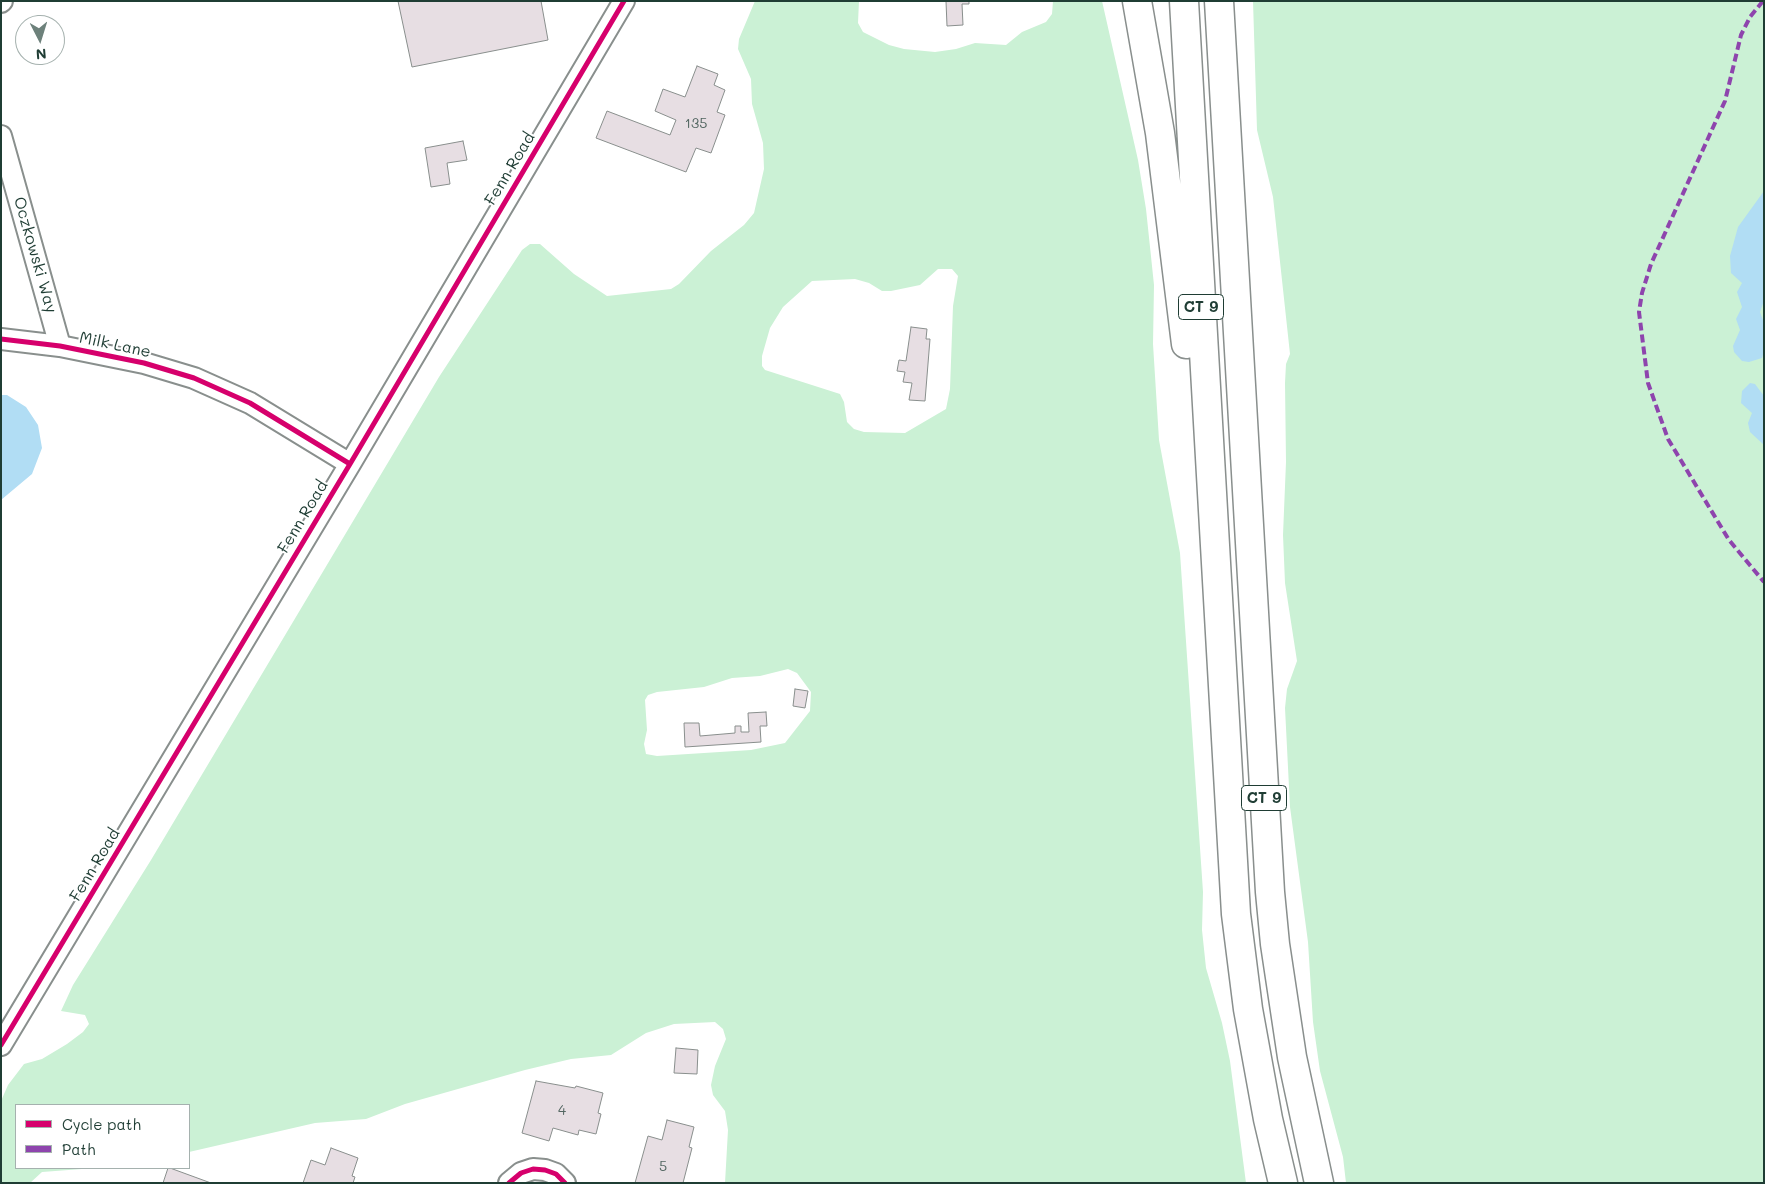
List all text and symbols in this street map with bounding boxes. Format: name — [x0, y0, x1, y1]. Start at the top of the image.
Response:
north arrow — [15, 15, 65, 65]
text: N — [35, 45, 47, 64]
house number: 135 — [685, 116, 707, 132]
street label: Fenn Road — [481, 129, 539, 209]
street label: Oczkowski Way — [9, 195, 61, 315]
road number: CT 9 — [1178, 294, 1224, 320]
street label: Milk Lane — [78, 328, 152, 362]
street label: Fenn Road — [274, 477, 332, 557]
road number: CT 9 — [1242, 786, 1286, 810]
street label: Fenn Road — [66, 825, 124, 905]
house number: 4 — [558, 1103, 566, 1119]
legend — [15, 1104, 190, 1169]
text: Cycle path — [62, 1114, 141, 1134]
text: Path — [62, 1139, 96, 1159]
house number: 5 — [659, 1159, 667, 1175]

